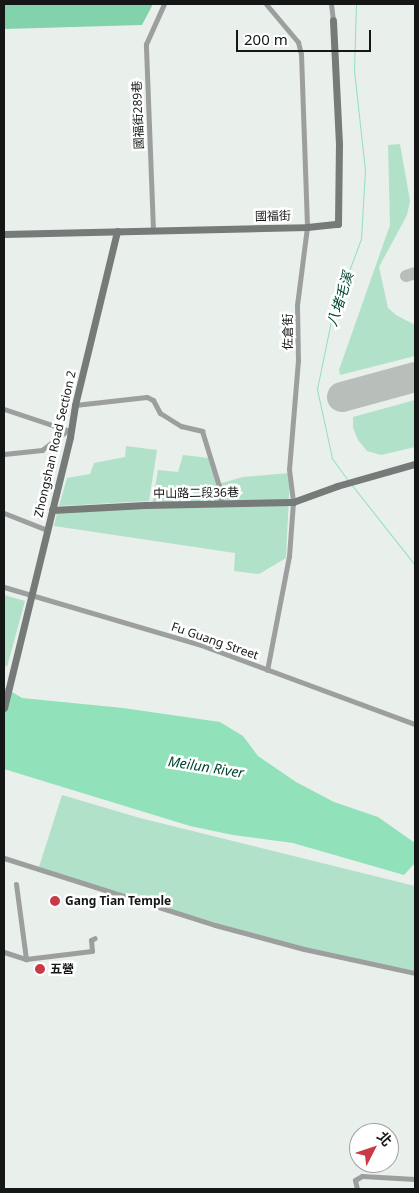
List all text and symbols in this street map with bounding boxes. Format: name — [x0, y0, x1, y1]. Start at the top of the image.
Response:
scale bar — [239, 20, 374, 52]
text: 200 m — [244, 29, 288, 49]
street label: 國福街289巷 — [130, 80, 146, 150]
street label: 國福街 — [255, 208, 291, 224]
water label: 八堵毛溪 — [323, 270, 357, 328]
street label: 佐倉街 — [281, 314, 295, 350]
street label: Zhongshan Road Section 2 — [31, 369, 79, 519]
street label: 中山路二段36巷 — [153, 485, 239, 501]
street label: Fu Guang Street — [170, 619, 260, 663]
water label: Meilun River — [167, 753, 245, 781]
place label: Gang Tian Temple — [65, 894, 171, 908]
marker: Gang Tian Temple — [49, 895, 61, 907]
place label: 五營 — [50, 962, 74, 976]
marker: 五營 — [34, 963, 46, 975]
north arrow — [349, 1123, 399, 1173]
text: 北 — [373, 1127, 397, 1150]

